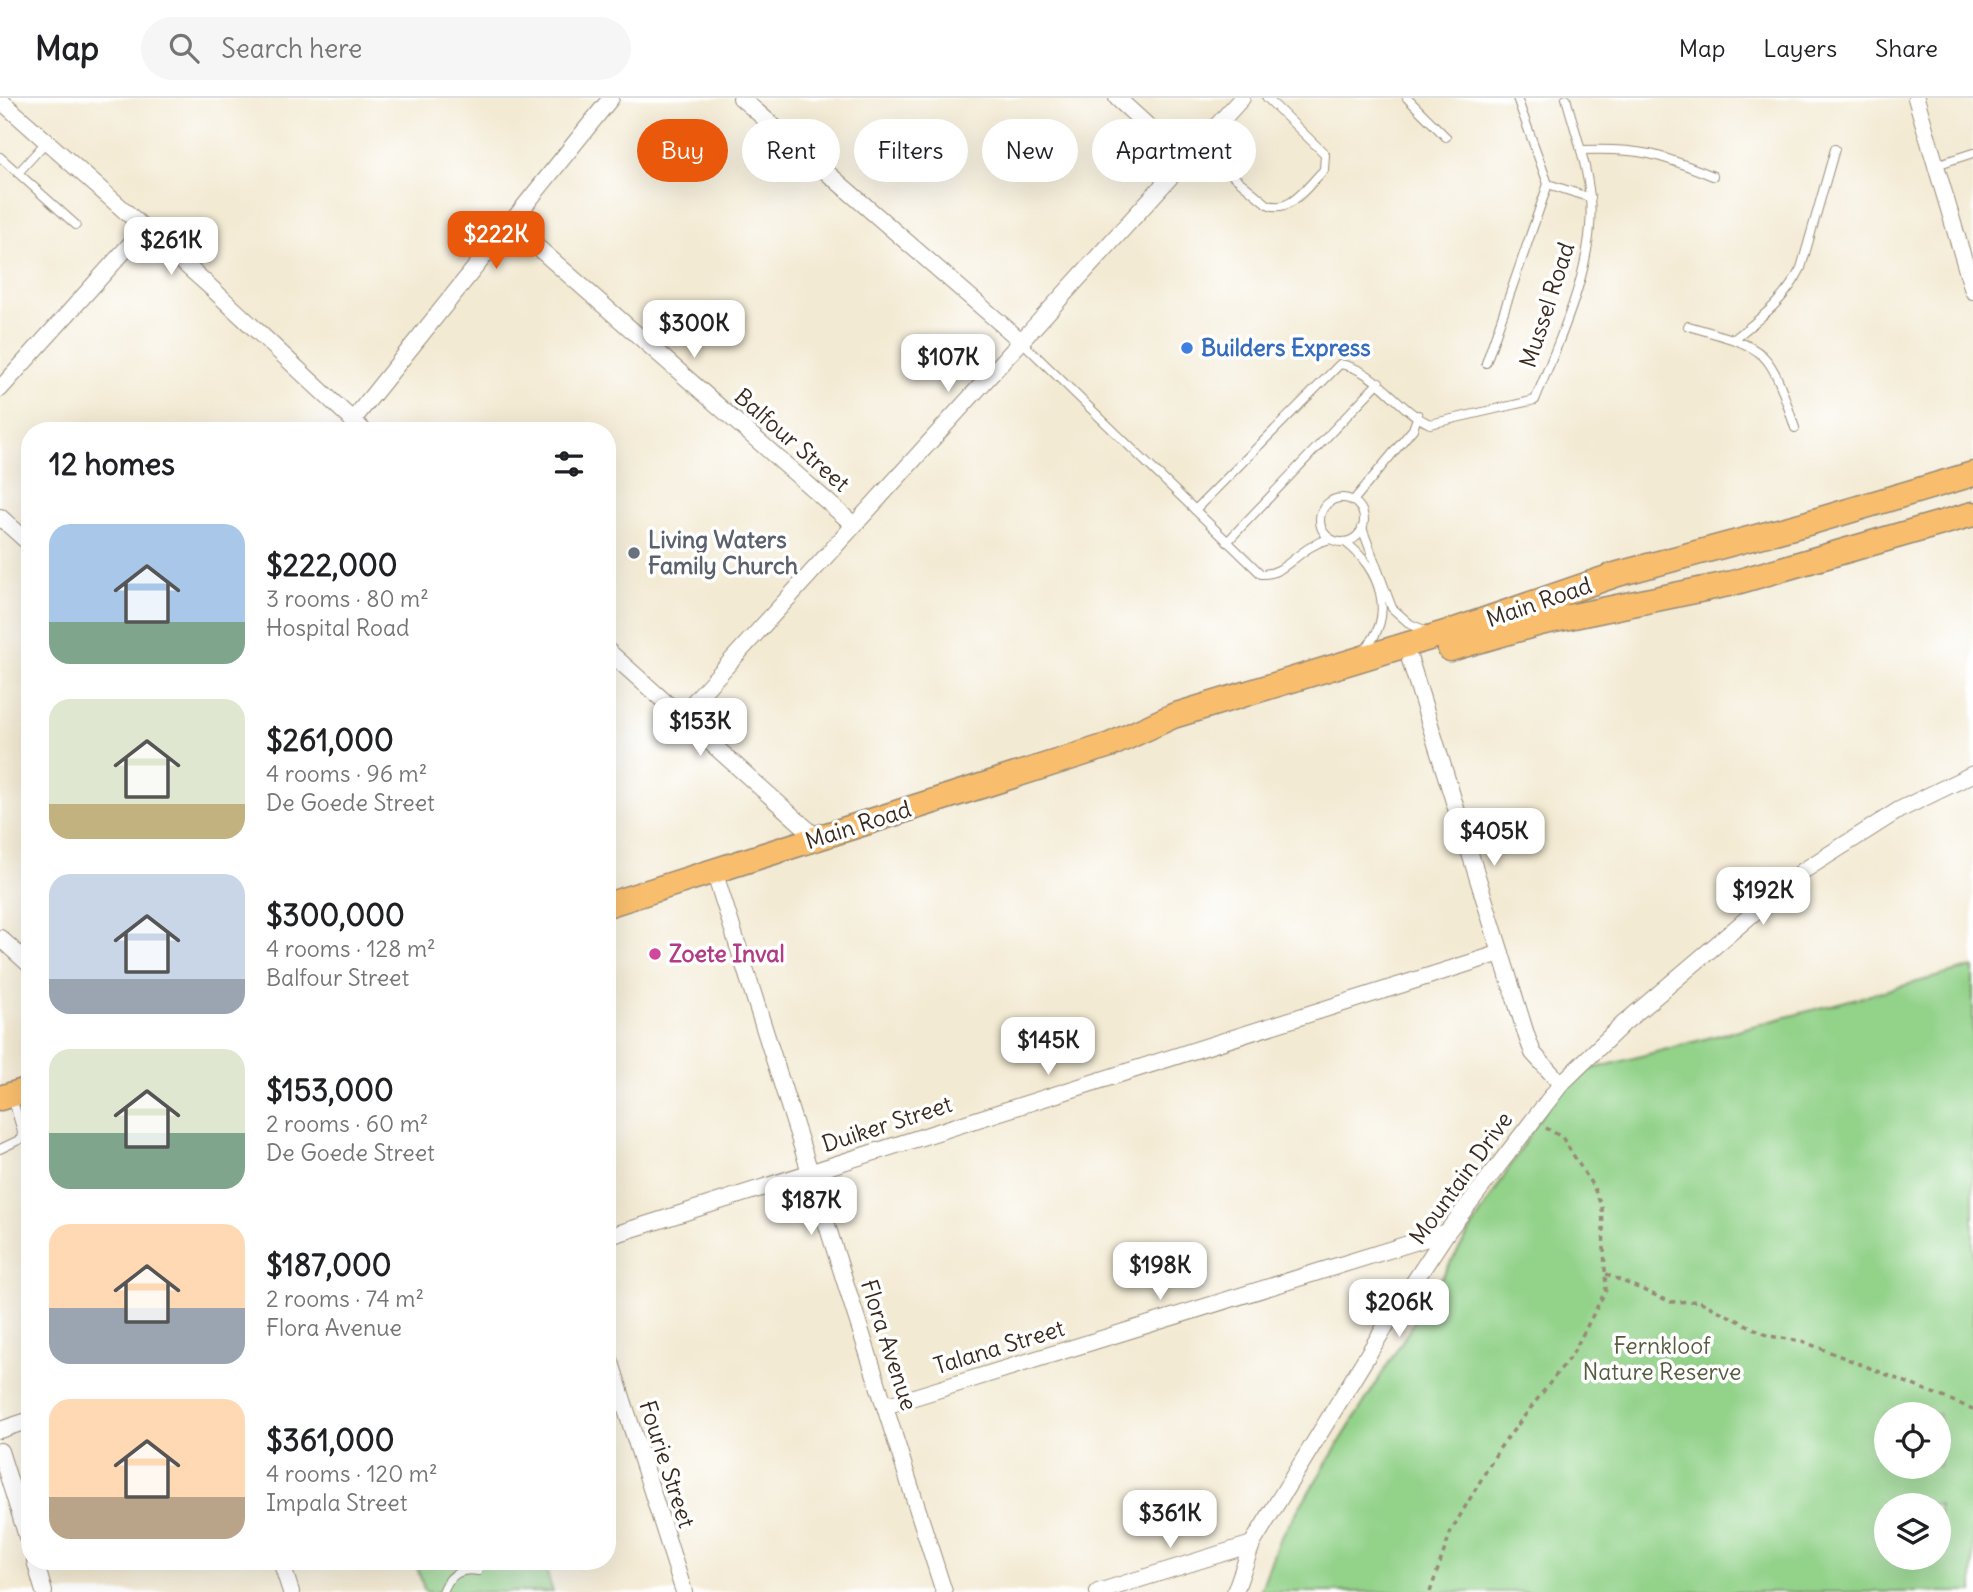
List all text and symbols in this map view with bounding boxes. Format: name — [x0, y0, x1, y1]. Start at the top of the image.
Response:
search box — [141, 17, 631, 80]
text: Map — [35, 27, 99, 69]
icon: search — [165, 29, 203, 67]
text: Search here — [221, 32, 362, 65]
text: Map — [1679, 33, 1725, 63]
text: Layers — [1763, 33, 1837, 63]
text: Share — [1875, 33, 1938, 63]
chip: Buy — [637, 119, 728, 182]
chip: Rent — [742, 119, 840, 182]
chip: Filters — [854, 119, 968, 182]
chip: New — [982, 119, 1078, 182]
chip: Apartment — [1092, 119, 1256, 182]
pin: $222K — [447, 212, 545, 271]
pin: $261K — [122, 218, 220, 277]
text: $222K — [464, 219, 528, 248]
text: $261K — [140, 225, 202, 254]
street label: Mussel Road — [1513, 239, 1580, 371]
pin: $300K — [645, 300, 743, 360]
text: $300K — [659, 308, 729, 337]
place label: Builders Express — [1201, 333, 1371, 362]
pin: $107K — [899, 334, 997, 394]
marker: Builders Express — [1179, 340, 1195, 356]
text: $107K — [917, 342, 979, 371]
street label: Balfour Street — [729, 382, 856, 498]
text: 12 homes — [49, 445, 175, 483]
icon: filters — [550, 445, 588, 483]
place label: Living Waters Family Church — [648, 525, 798, 580]
marker: Living Waters Family Church — [626, 545, 642, 561]
text: $222,000 — [266, 546, 397, 584]
icon: home — [105, 552, 189, 636]
street label: Main Road — [1482, 570, 1595, 633]
text: 3 rooms · 80 m² — [266, 584, 429, 613]
text: Hospital Road — [266, 613, 410, 642]
pin: $153K — [651, 698, 749, 758]
text: $153K — [669, 706, 731, 735]
text: $261,000 — [266, 721, 394, 759]
icon: home — [105, 727, 189, 811]
text: 4 rooms · 96 m² — [266, 759, 427, 788]
text: De Goede Street — [266, 788, 435, 817]
street label: Main Road — [801, 794, 914, 855]
pin: $405K — [1445, 808, 1543, 868]
text: $405K — [1460, 816, 1528, 845]
pin: $192K — [1714, 868, 1812, 927]
text: $192K — [1732, 875, 1794, 904]
text: $300,000 — [266, 896, 405, 934]
icon: home — [105, 902, 189, 986]
text: 4 rooms · 128 m² — [266, 934, 436, 963]
place label: Zoete Inval — [669, 939, 785, 968]
marker: Zoete Inval — [647, 946, 663, 962]
text: Balfour Street — [266, 963, 409, 992]
pin: $145K — [999, 1018, 1097, 1077]
text: $145K — [1017, 1025, 1079, 1054]
text: $153,000 — [266, 1071, 394, 1109]
icon: home — [105, 1077, 189, 1161]
street label: Duiker Street — [818, 1089, 956, 1158]
street label: Mountain Drive — [1403, 1106, 1519, 1250]
text: 2 rooms · 60 m² — [266, 1109, 428, 1138]
text: De Goede Street — [266, 1138, 435, 1167]
pin: $187K — [762, 1178, 860, 1237]
text: $187K — [781, 1185, 841, 1214]
pin: $198K — [1111, 1242, 1209, 1302]
text: $187,000 — [266, 1246, 392, 1284]
text: $198K — [1129, 1250, 1191, 1279]
icon: home — [105, 1252, 189, 1336]
street label: Flora Avenue — [855, 1276, 924, 1414]
pin: $206K — [1350, 1280, 1448, 1339]
text: 2 rooms · 74 m² — [266, 1284, 424, 1313]
text: $206K — [1365, 1287, 1433, 1316]
text: Flora Avenue — [266, 1313, 402, 1342]
street label: Talana Street — [930, 1313, 1068, 1380]
park label: Fernkloof Nature Reserve — [1583, 1331, 1741, 1386]
street label: Fourie Street — [633, 1397, 702, 1531]
map controls — [1874, 1402, 1951, 1570]
button: locate — [1874, 1402, 1951, 1479]
text: $361,000 — [266, 1421, 394, 1459]
icon: home — [105, 1427, 189, 1511]
text: 4 rooms · 120 m² — [266, 1459, 438, 1488]
text: Impala Street — [266, 1488, 407, 1517]
pin: $361K — [1121, 1490, 1219, 1550]
button: layers — [1874, 1493, 1951, 1570]
text: $361K — [1139, 1498, 1201, 1527]

